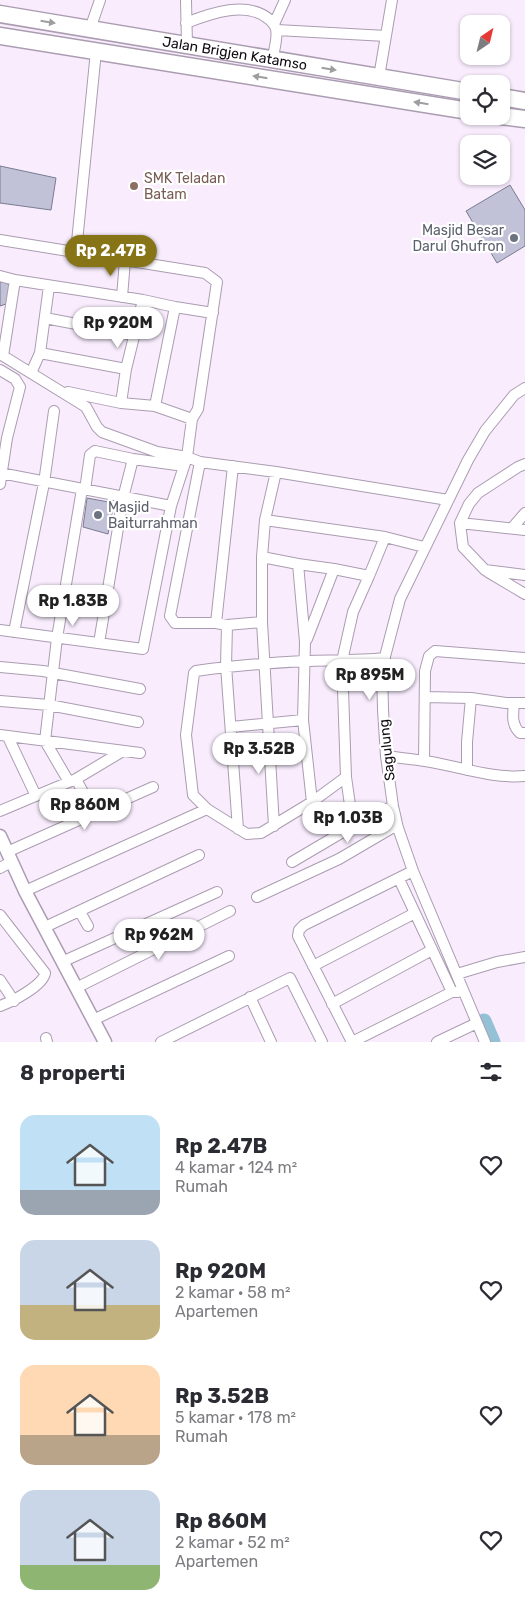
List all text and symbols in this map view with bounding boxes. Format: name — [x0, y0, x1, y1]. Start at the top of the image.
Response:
north arrow — [460, 15, 510, 65]
map controls — [460, 15, 510, 185]
one-way arrow — [40, 19, 56, 27]
street label: Jalan Brigjen Katamso — [161, 33, 308, 73]
one-way arrow — [322, 65, 338, 73]
one-way arrow — [252, 73, 268, 81]
button: locate — [460, 75, 510, 125]
one-way arrow — [412, 98, 428, 106]
button: layers — [460, 135, 510, 185]
place label: SMK Teladan Batam — [144, 170, 225, 203]
marker: SMK Teladan Batam — [128, 180, 140, 192]
place label: Masjid Besar Darul Ghufron — [412, 222, 505, 255]
marker: Masjid Besar Darul Ghufron — [508, 232, 520, 244]
pin: Rp 2.47B — [59, 234, 163, 277]
text: Rp 2.47B — [76, 241, 146, 260]
pin: Rp 920M — [72, 306, 164, 349]
text: Rp 920M — [83, 313, 153, 332]
place label: Masjid Baiturrahman — [108, 499, 198, 532]
marker: Masjid Baiturrahman — [92, 509, 104, 521]
pin: Rp 1.83B — [21, 584, 125, 627]
text: Rp 1.83B — [38, 591, 108, 610]
pin: Rp 895M — [324, 658, 416, 701]
text: Rp 895M — [335, 665, 405, 684]
street label: Sagulung — [375, 718, 399, 782]
pin: Rp 3.52B — [207, 732, 311, 775]
text: Rp 3.52B — [223, 739, 295, 758]
pin: Rp 860M — [39, 788, 131, 831]
text: Rp 860M — [50, 795, 120, 814]
pin: Rp 1.03B — [296, 802, 400, 844]
text: Rp 1.03B — [313, 808, 383, 827]
pin: Rp 962M — [113, 918, 205, 961]
text: Rp 962M — [125, 925, 193, 944]
icon: filters — [477, 1058, 505, 1086]
text: 8 properti — [20, 1060, 125, 1085]
text: Rp 2.47B — [175, 1133, 267, 1158]
icon: home — [60, 1135, 120, 1195]
icon: heart — [477, 1151, 505, 1179]
text: 4 kamar · 124 m² — [175, 1158, 297, 1177]
text: Rumah — [175, 1177, 228, 1196]
text: Rp 920M — [175, 1258, 266, 1283]
icon: home — [60, 1260, 120, 1320]
icon: heart — [477, 1276, 505, 1304]
text: 2 kamar · 58 m² — [175, 1283, 290, 1302]
text: Apartemen — [175, 1302, 258, 1321]
text: Rp 3.52B — [175, 1383, 269, 1408]
icon: home — [60, 1385, 120, 1445]
icon: heart — [477, 1401, 505, 1429]
text: 5 kamar · 178 m² — [175, 1408, 296, 1427]
text: Rumah — [175, 1427, 228, 1446]
text: Rp 860M — [175, 1508, 267, 1533]
icon: home — [60, 1510, 120, 1570]
icon: heart — [477, 1526, 505, 1554]
text: 2 kamar · 52 m² — [175, 1533, 290, 1552]
text: Apartemen — [175, 1552, 258, 1571]

